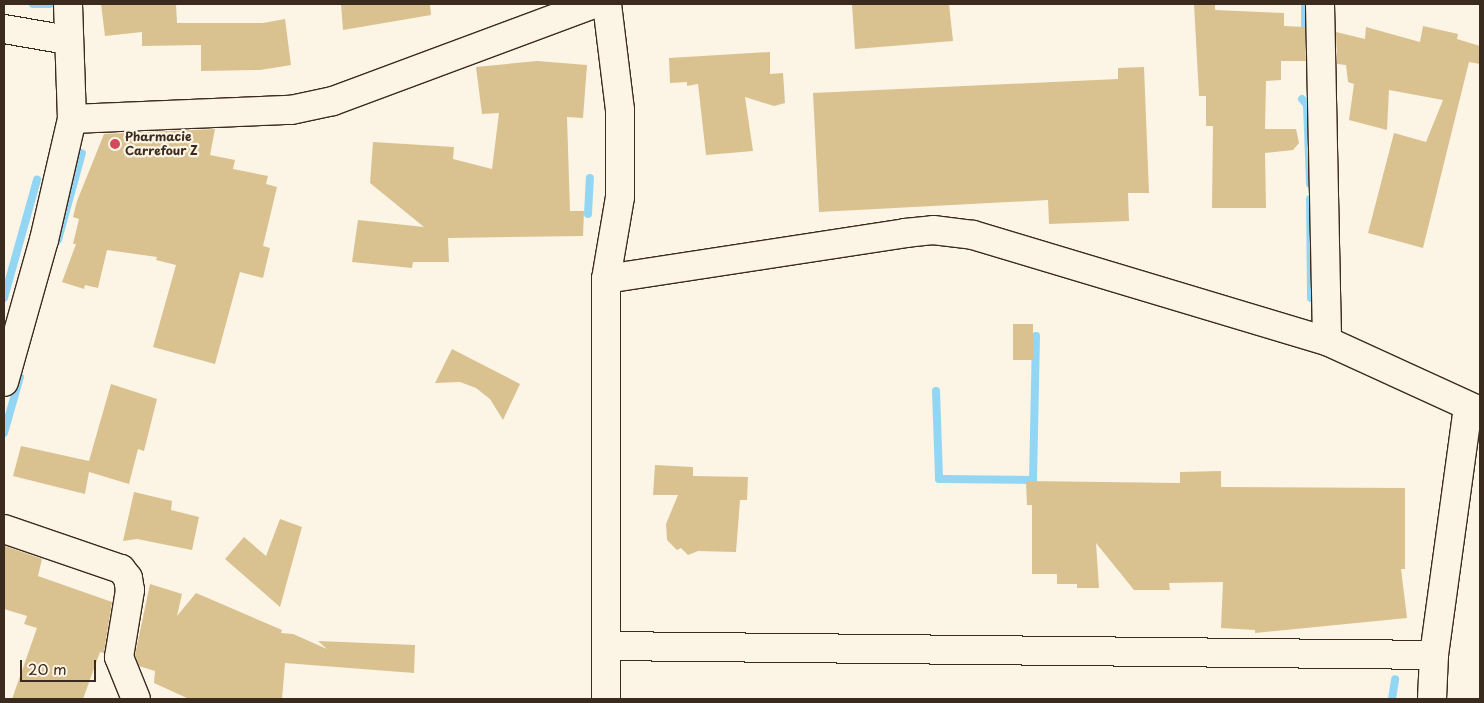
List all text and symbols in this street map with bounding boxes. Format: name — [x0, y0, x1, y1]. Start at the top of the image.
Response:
place label: Pharmacie Carrefour Z — [125, 130, 198, 158]
marker: Pharmacie Carrefour Z — [109, 138, 121, 150]
scale bar — [22, 650, 99, 682]
text: 20 m — [28, 657, 67, 680]

